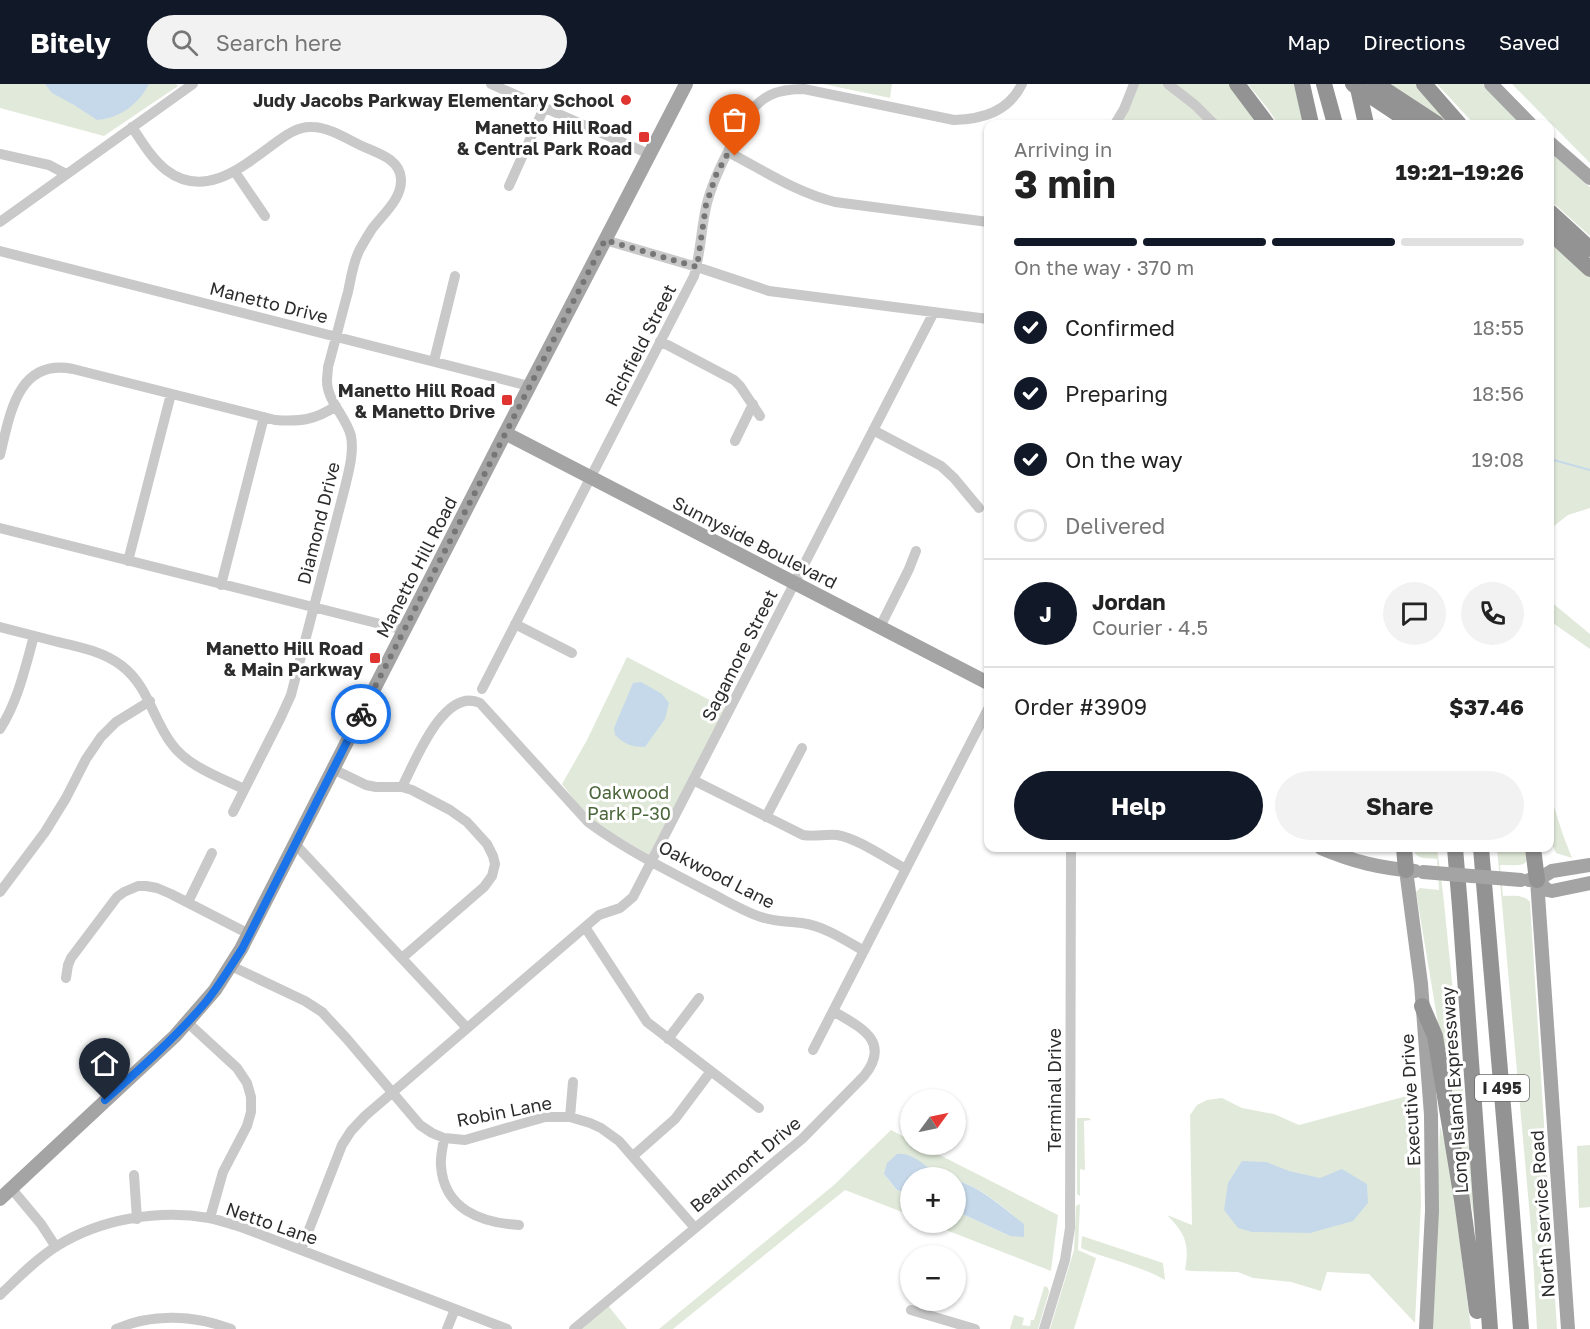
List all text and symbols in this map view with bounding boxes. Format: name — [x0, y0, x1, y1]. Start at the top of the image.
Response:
search box — [147, 15, 567, 69]
text: Bitely — [30, 26, 111, 59]
icon: search — [168, 26, 201, 59]
text: Search here — [216, 29, 342, 56]
text: Map — [1287, 29, 1330, 55]
text: Directions — [1363, 29, 1466, 55]
text: Saved — [1499, 29, 1560, 55]
place label: Judy Jacobs Parkway Elementary School — [253, 89, 614, 111]
marker: Judy Jacobs Parkway Elementary School — [619, 93, 633, 107]
pin — [709, 94, 760, 156]
icon: bag — [718, 103, 751, 136]
place label: Manetto Hill Road & Central Park Road — [457, 116, 632, 159]
marker: Manetto Hill Road & Central Park Road — [637, 130, 651, 144]
text: Arriving in — [1014, 137, 1112, 161]
text: 19:21–19:26 — [1396, 158, 1524, 185]
text: 3 min — [1014, 160, 1116, 207]
text: On the way · 370 m — [1014, 255, 1194, 279]
street label: Manetto Drive — [207, 277, 331, 327]
street label: Richfield Street — [600, 280, 680, 410]
icon: check — [1014, 311, 1047, 344]
text: Confirmed — [1065, 314, 1175, 341]
text: 18:55 — [1473, 315, 1524, 339]
icon: check — [1014, 377, 1047, 410]
place label: Manetto Hill Road & Manetto Drive — [338, 379, 495, 422]
text: Preparing — [1065, 380, 1168, 407]
text: 18:56 — [1472, 381, 1524, 405]
marker: Manetto Hill Road & Manetto Drive — [500, 393, 514, 407]
icon: check — [1014, 443, 1047, 476]
text: On the way — [1065, 446, 1183, 473]
text: 19:08 — [1472, 447, 1524, 471]
street label: Diamond Drive — [292, 459, 344, 587]
street label: Sunnyside Boulevard — [669, 491, 841, 593]
street label: Manetto Hill Road — [371, 493, 461, 641]
text: Delivered — [1065, 512, 1165, 539]
button: chat — [1383, 582, 1446, 645]
button: phone — [1461, 582, 1524, 645]
street label: Sagamore Street — [696, 586, 782, 724]
text: Jordan — [1092, 588, 1166, 615]
text: J — [1039, 600, 1052, 627]
text: Courier · 4.5 — [1092, 615, 1208, 639]
place label: Manetto Hill Road & Main Parkway — [206, 637, 363, 680]
marker: Manetto Hill Road & Main Parkway — [368, 651, 382, 665]
courier — [331, 684, 391, 744]
text: Order #3909 — [1014, 693, 1147, 720]
text: $37.46 — [1449, 693, 1524, 720]
icon: bike — [345, 698, 378, 731]
button: Help — [1014, 771, 1263, 840]
button: Share — [1275, 771, 1524, 840]
park label: Oakwood Park P-30 — [587, 781, 671, 824]
street label: Oakwood Lane — [655, 835, 779, 913]
street label: Long Island Expressway — [1436, 986, 1472, 1194]
street label: Terminal Drive — [1043, 1028, 1065, 1152]
street label: Executive Drive — [1396, 1033, 1424, 1167]
pin — [79, 1038, 130, 1100]
icon: home — [88, 1047, 121, 1080]
road number: I 495 — [1475, 1075, 1529, 1101]
north arrow — [900, 1089, 966, 1155]
map controls — [900, 1089, 966, 1311]
street label: Robin Lane — [455, 1091, 553, 1131]
street label: Beaumont Drive — [685, 1111, 805, 1217]
street label: North Service Road — [1525, 1129, 1559, 1299]
button: + — [900, 1167, 966, 1233]
street label: Netto Lane — [223, 1197, 321, 1249]
button: − — [900, 1245, 966, 1311]

